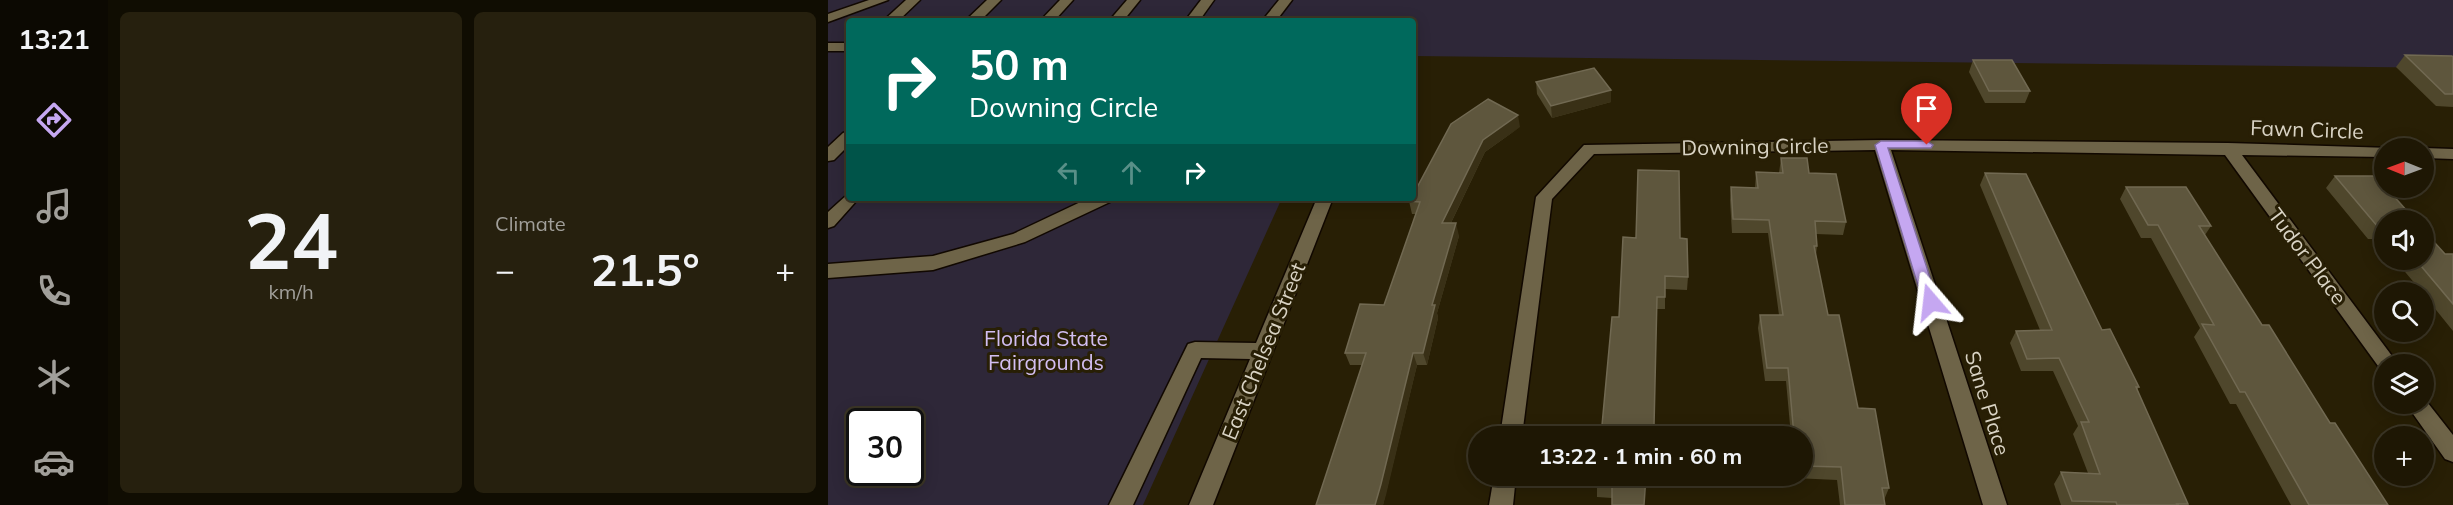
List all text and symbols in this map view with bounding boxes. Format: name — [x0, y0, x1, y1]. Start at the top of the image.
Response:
text: 13:21 — [18, 22, 90, 56]
text: 50 m — [969, 38, 1069, 91]
icon: right — [870, 42, 948, 120]
pin — [1901, 83, 1952, 145]
text: Downing Circle — [969, 90, 1158, 124]
icon: arrive — [1910, 92, 1943, 125]
icon: directions — [33, 99, 75, 141]
street label: Fawn Circle — [2250, 114, 2364, 144]
street label: Downing Circle — [1681, 132, 1829, 160]
north arrow — [2374, 138, 2434, 198]
map controls — [2374, 138, 2434, 486]
icon: left — [1052, 156, 1085, 189]
icon: ahead — [1115, 156, 1148, 189]
icon: right — [1178, 156, 1211, 189]
icon: music — [33, 185, 75, 227]
text: 24 — [244, 191, 338, 289]
street label: Tudor Place — [2263, 203, 2353, 309]
button: sound — [2374, 210, 2434, 270]
text: Climate — [495, 211, 566, 236]
text: 21.5° — [590, 241, 700, 297]
text: − — [495, 249, 515, 290]
text: + — [775, 249, 795, 290]
street label: East Chelsea Street — [1216, 259, 1310, 443]
icon: phone — [33, 270, 75, 312]
position arrow — [1899, 270, 1963, 334]
text: km/h — [268, 279, 314, 304]
button: search — [2374, 282, 2434, 342]
park label: Florida State Fairgrounds — [984, 325, 1108, 375]
street label: Sane Place — [1960, 348, 2016, 458]
button: layers — [2374, 354, 2434, 414]
icon: climate — [33, 356, 75, 398]
speed limit sign: 30 — [846, 408, 924, 486]
button: + — [2374, 426, 2434, 486]
icon: car — [33, 441, 75, 483]
text: 13:22 · 1 min · 60 m — [1539, 442, 1742, 470]

